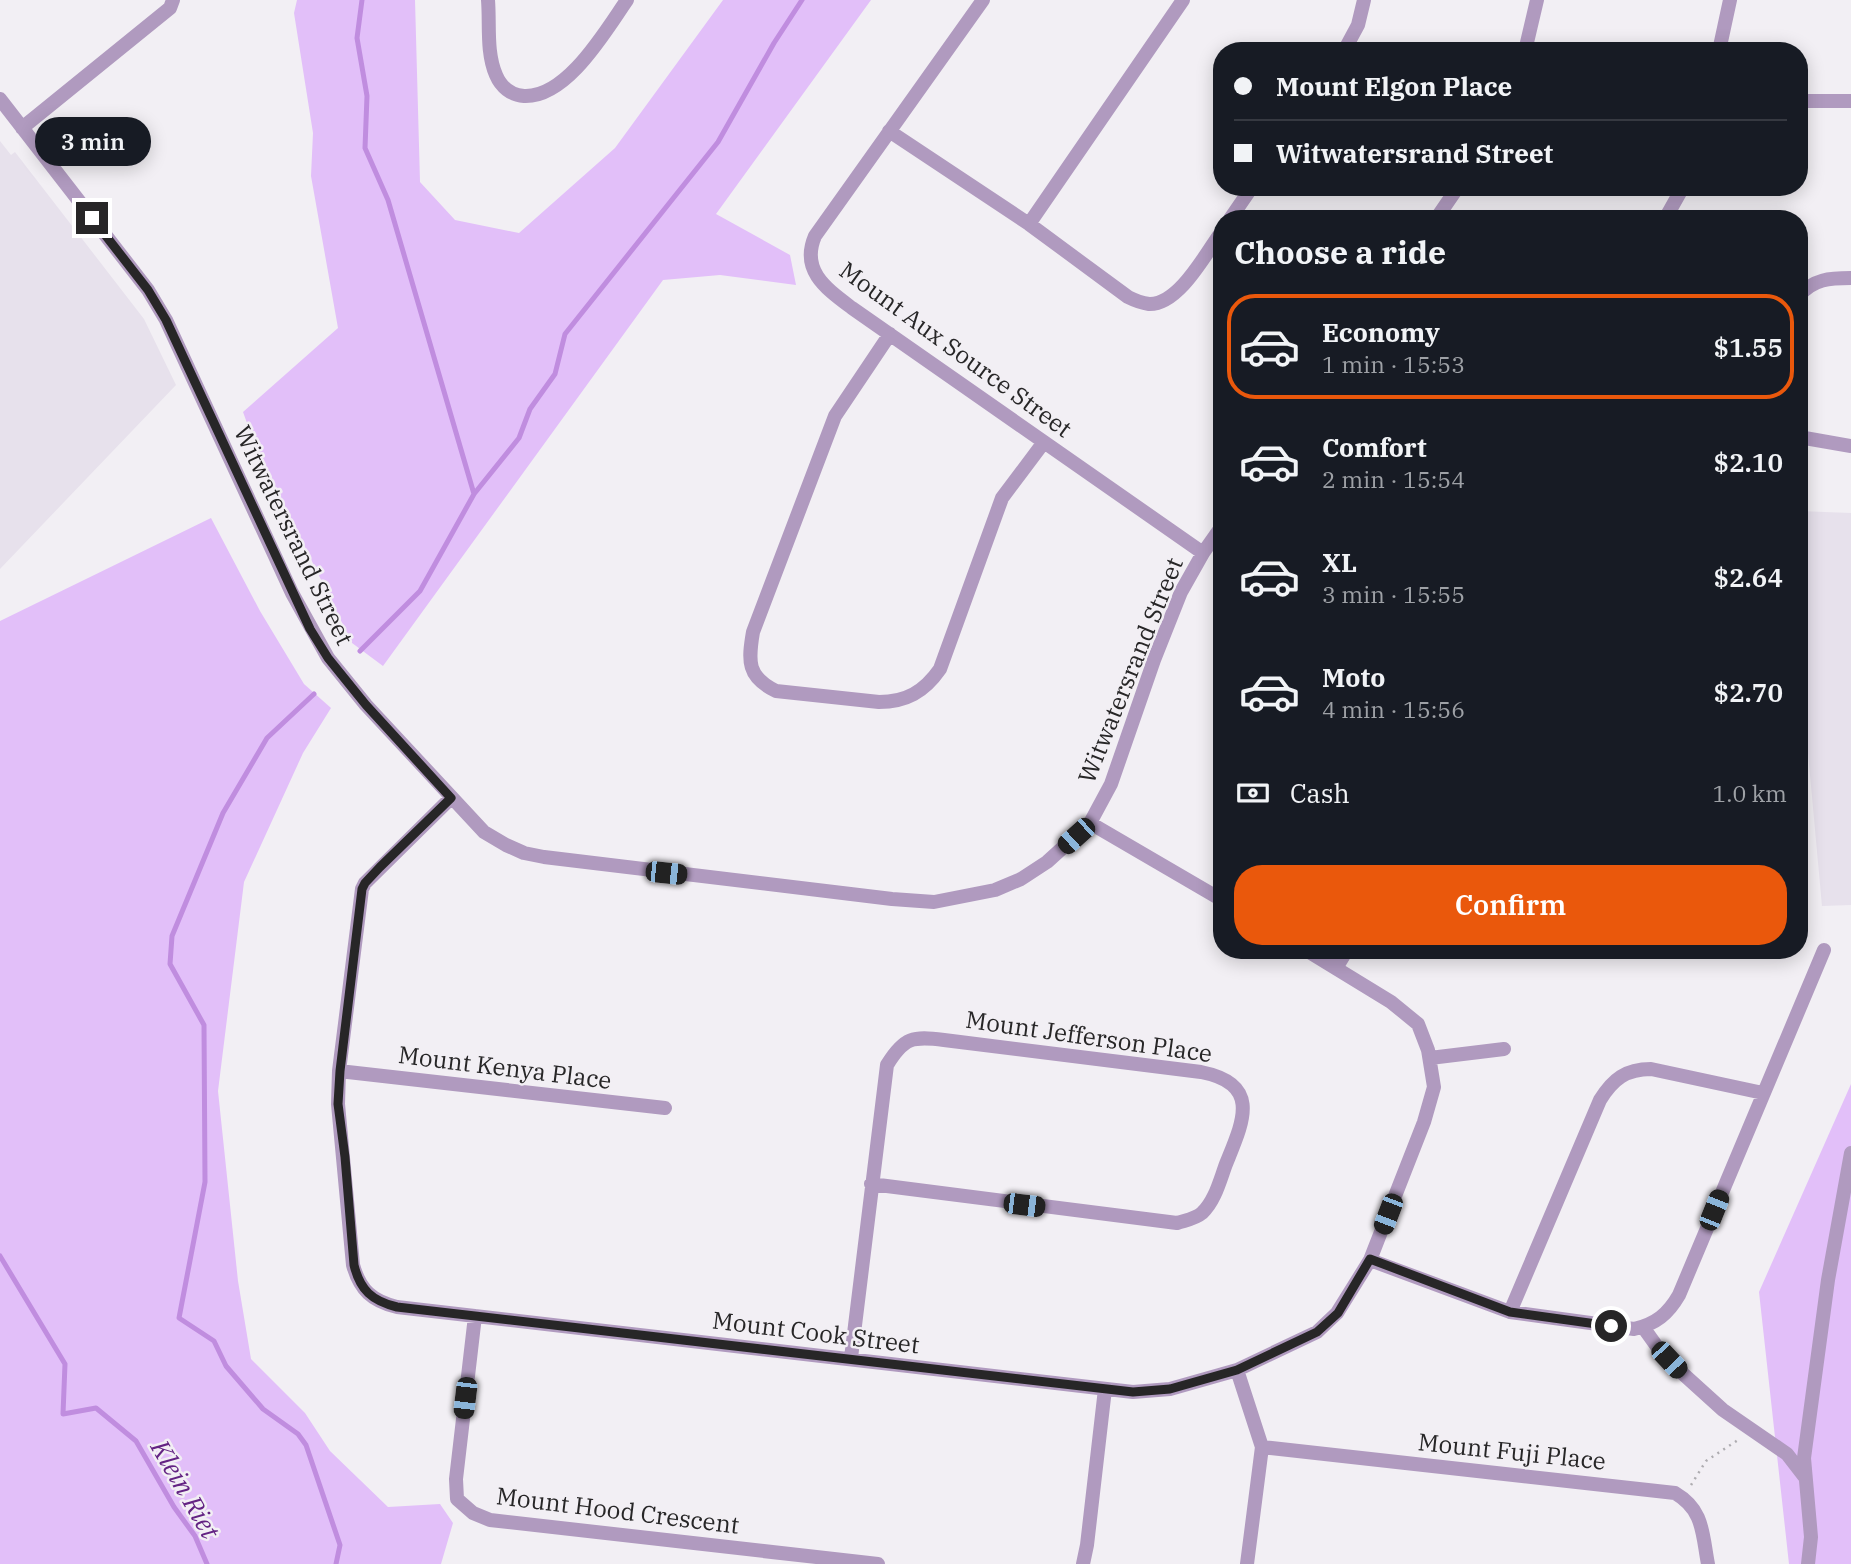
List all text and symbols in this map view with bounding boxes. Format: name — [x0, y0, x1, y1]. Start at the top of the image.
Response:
text: Mount Elgon Place — [1276, 69, 1512, 103]
callout: 3 min — [34, 116, 150, 166]
text: 3 min — [61, 126, 125, 156]
text: Witwatersrand Street — [1276, 136, 1553, 170]
route end — [76, 202, 108, 234]
text: Choose a ride — [1234, 231, 1446, 273]
street label: Mount Aux Source Street — [833, 254, 1079, 444]
icon: car — [1238, 315, 1301, 378]
text: Economy — [1322, 315, 1440, 349]
text: $1.55 — [1714, 330, 1783, 364]
text: 1 min · 15:53 — [1322, 349, 1465, 379]
street label: Witwatersrand Street — [227, 420, 361, 650]
icon: car — [1238, 430, 1301, 493]
text: Comfort — [1322, 430, 1427, 464]
text: $2.10 — [1714, 445, 1783, 479]
text: 2 min · 15:54 — [1322, 464, 1465, 494]
icon: car — [1238, 545, 1301, 608]
text: XL — [1322, 545, 1357, 579]
street label: Witwatersrand Street — [1070, 552, 1190, 788]
text: $2.64 — [1714, 560, 1783, 594]
text: 3 min · 15:55 — [1322, 579, 1465, 609]
icon: car — [1238, 660, 1301, 723]
text: Moto — [1322, 660, 1385, 694]
text: $2.70 — [1714, 675, 1783, 709]
text: 4 min · 15:56 — [1322, 694, 1465, 724]
icon: cash — [1234, 774, 1272, 812]
text: Cash — [1290, 776, 1350, 810]
text: 1.0 km — [1713, 778, 1787, 808]
car — [1054, 814, 1099, 858]
car — [645, 860, 688, 886]
button: Confirm — [1234, 865, 1787, 945]
street label: Mount Jefferson Place — [964, 1003, 1214, 1069]
street label: Mount Kenya Place — [397, 1038, 613, 1096]
car — [1697, 1187, 1732, 1233]
car — [1371, 1191, 1406, 1237]
car — [1002, 1192, 1047, 1218]
street label: Mount Cook Street — [711, 1303, 921, 1361]
route start — [1595, 1310, 1627, 1342]
car — [1647, 1337, 1692, 1383]
car — [453, 1376, 478, 1420]
street label: Mount Fuji Place — [1417, 1425, 1607, 1477]
water label: Klein Riet — [144, 1432, 228, 1545]
street label: Mount Hood Crescent — [495, 1479, 741, 1541]

